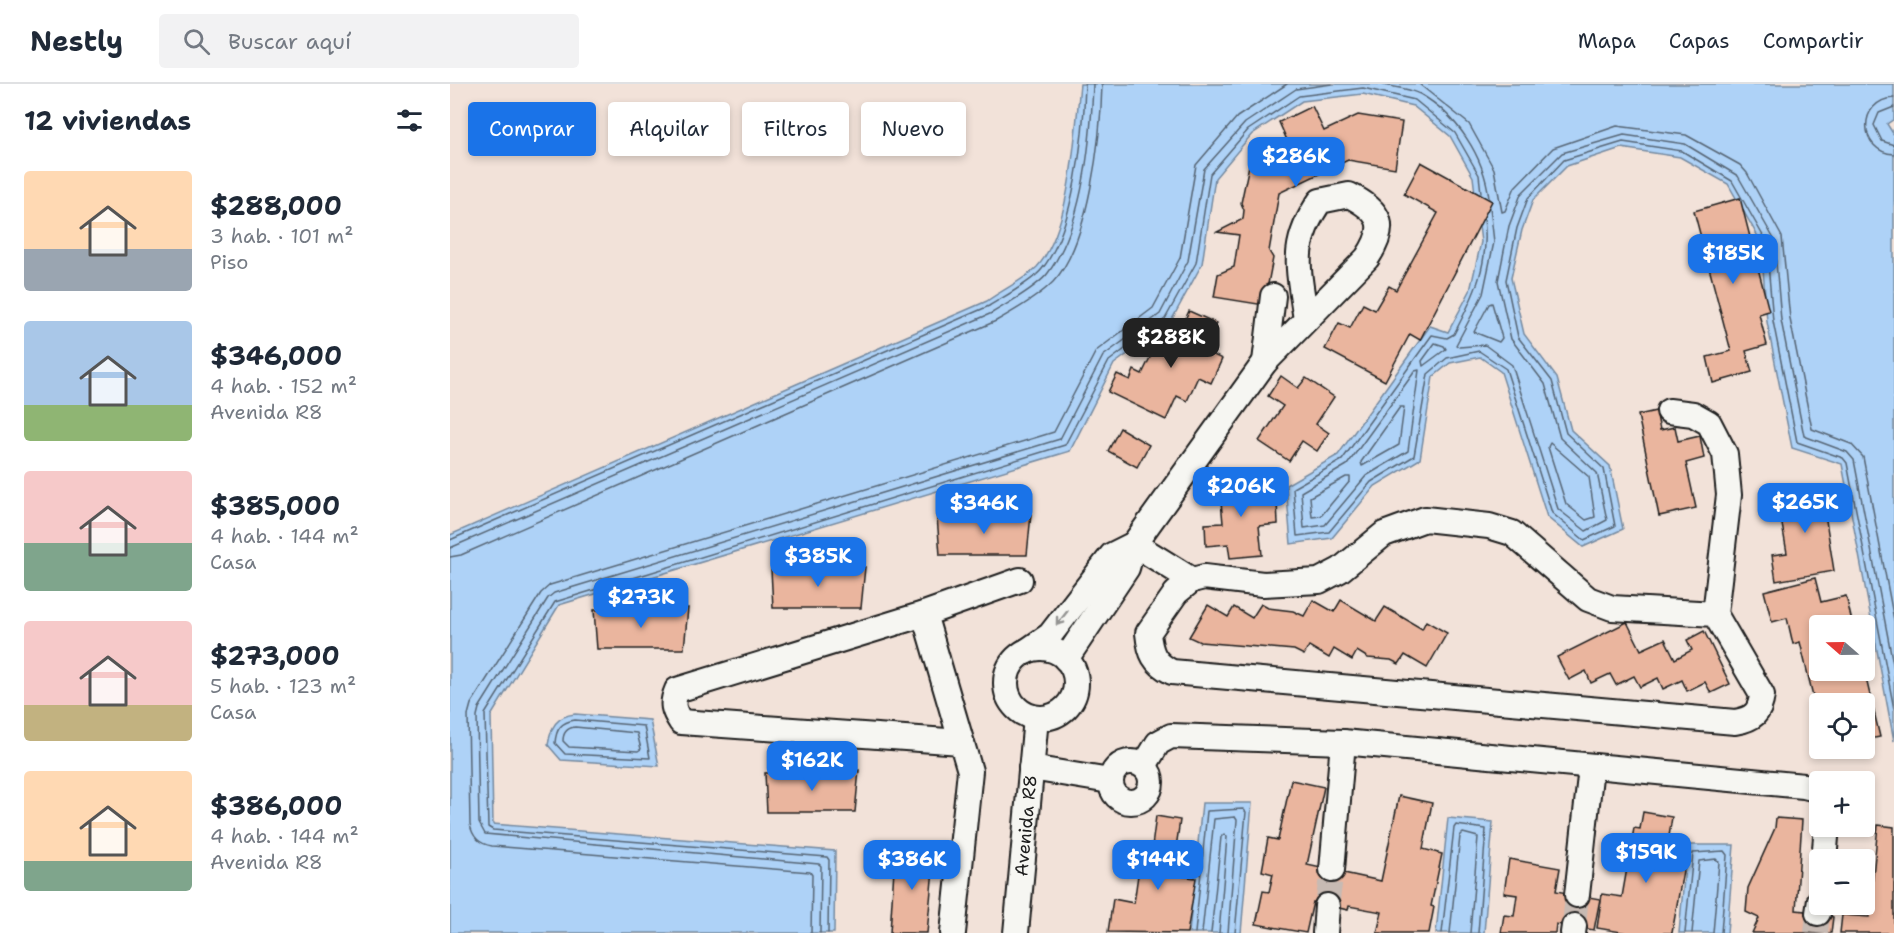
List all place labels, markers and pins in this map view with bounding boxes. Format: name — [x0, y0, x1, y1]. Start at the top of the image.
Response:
pin: $286K — [1254, 137, 1338, 188]
pin: $185K — [1691, 234, 1775, 285]
pin: $288K — [1129, 318, 1213, 369]
pin: $206K — [1199, 467, 1283, 518]
pin: $265K — [1763, 483, 1847, 534]
pin: $346K — [942, 484, 1026, 535]
pin: $385K — [776, 537, 860, 588]
pin: $273K — [599, 578, 683, 629]
pin: $162K — [770, 741, 854, 792]
pin: $159K — [1604, 833, 1688, 884]
pin: $386K — [870, 840, 954, 891]
pin: $144K — [1116, 840, 1200, 891]

